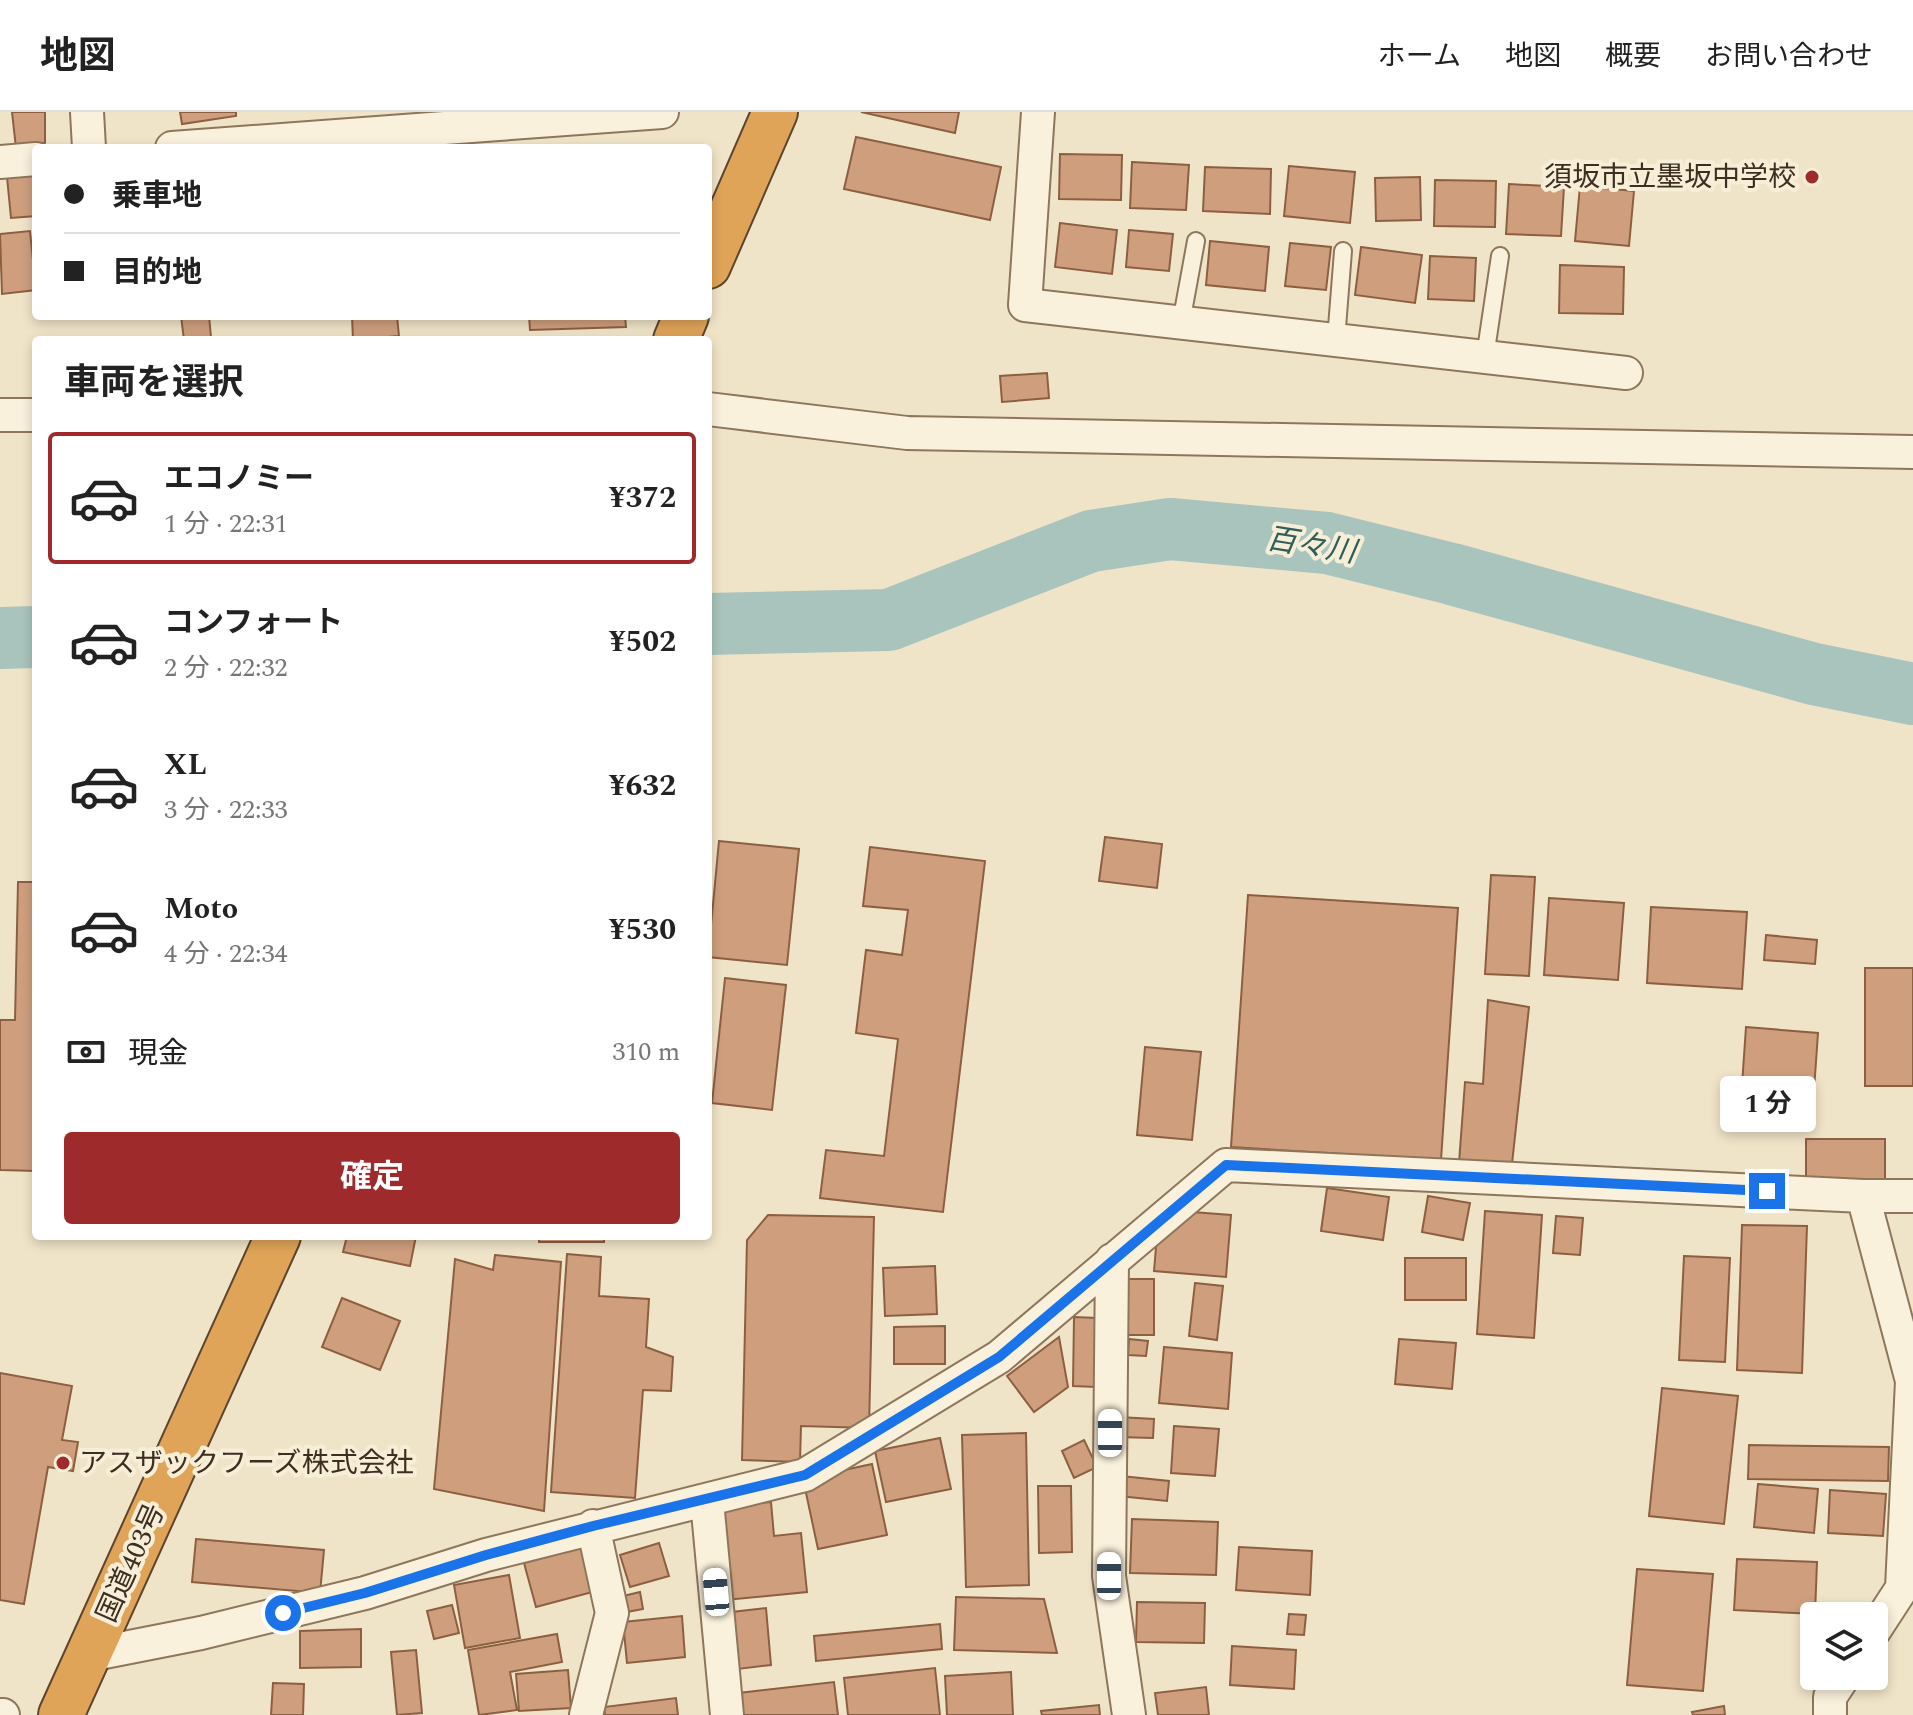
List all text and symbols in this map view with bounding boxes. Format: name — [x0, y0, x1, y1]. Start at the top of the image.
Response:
text: 地図 — [40, 28, 116, 86]
text: ホーム — [1378, 35, 1461, 78]
text: 地図 — [1505, 35, 1561, 78]
text: 概要 — [1605, 35, 1661, 78]
text: お問い合わせ — [1705, 35, 1873, 78]
place label: 須坂市立墨坂中学校 — [1544, 156, 1796, 199]
marker: 須坂市立墨坂中学校 — [1803, 168, 1821, 186]
text: 乗車地 — [112, 173, 202, 219]
text: 目的地 — [112, 250, 202, 296]
text: 車両を選択 — [64, 356, 244, 411]
text: エコノミー — [164, 456, 314, 502]
icon: car — [68, 462, 140, 534]
text: ¥372 — [609, 475, 676, 521]
text: 1 分 · 22:31 — [164, 504, 288, 544]
water label: 百々川 — [1263, 516, 1362, 576]
text: コンフォート — [164, 600, 343, 646]
icon: car — [68, 606, 140, 678]
text: ¥502 — [609, 619, 676, 665]
text: 2 分 · 22:32 — [164, 648, 288, 688]
text: XL — [164, 742, 207, 788]
icon: car — [68, 750, 140, 822]
text: ¥632 — [609, 763, 676, 809]
text: 3 分 · 22:33 — [164, 790, 288, 830]
text: Moto — [164, 886, 238, 932]
icon: car — [68, 894, 140, 966]
text: ¥530 — [609, 907, 676, 953]
text: 4 分 · 22:34 — [164, 934, 288, 974]
icon: cash — [64, 1030, 108, 1074]
text: 現金 — [128, 1031, 188, 1077]
text: 310 m — [612, 1032, 680, 1072]
callout: 1 分 — [1719, 1075, 1815, 1131]
text: 1 分 — [1744, 1084, 1792, 1124]
button: 確定 — [64, 1132, 680, 1224]
route end — [1749, 1173, 1785, 1209]
car — [1098, 1409, 1122, 1457]
place label: アスザックフーズ株式会社 — [79, 1442, 414, 1485]
marker: アスザックフーズ株式会社 — [54, 1454, 72, 1472]
street label: 国道403号 — [86, 1497, 176, 1629]
car — [1097, 1552, 1121, 1600]
car — [702, 1567, 730, 1617]
route start — [265, 1595, 301, 1631]
map controls — [1800, 1602, 1888, 1690]
button: layers — [1800, 1602, 1888, 1690]

